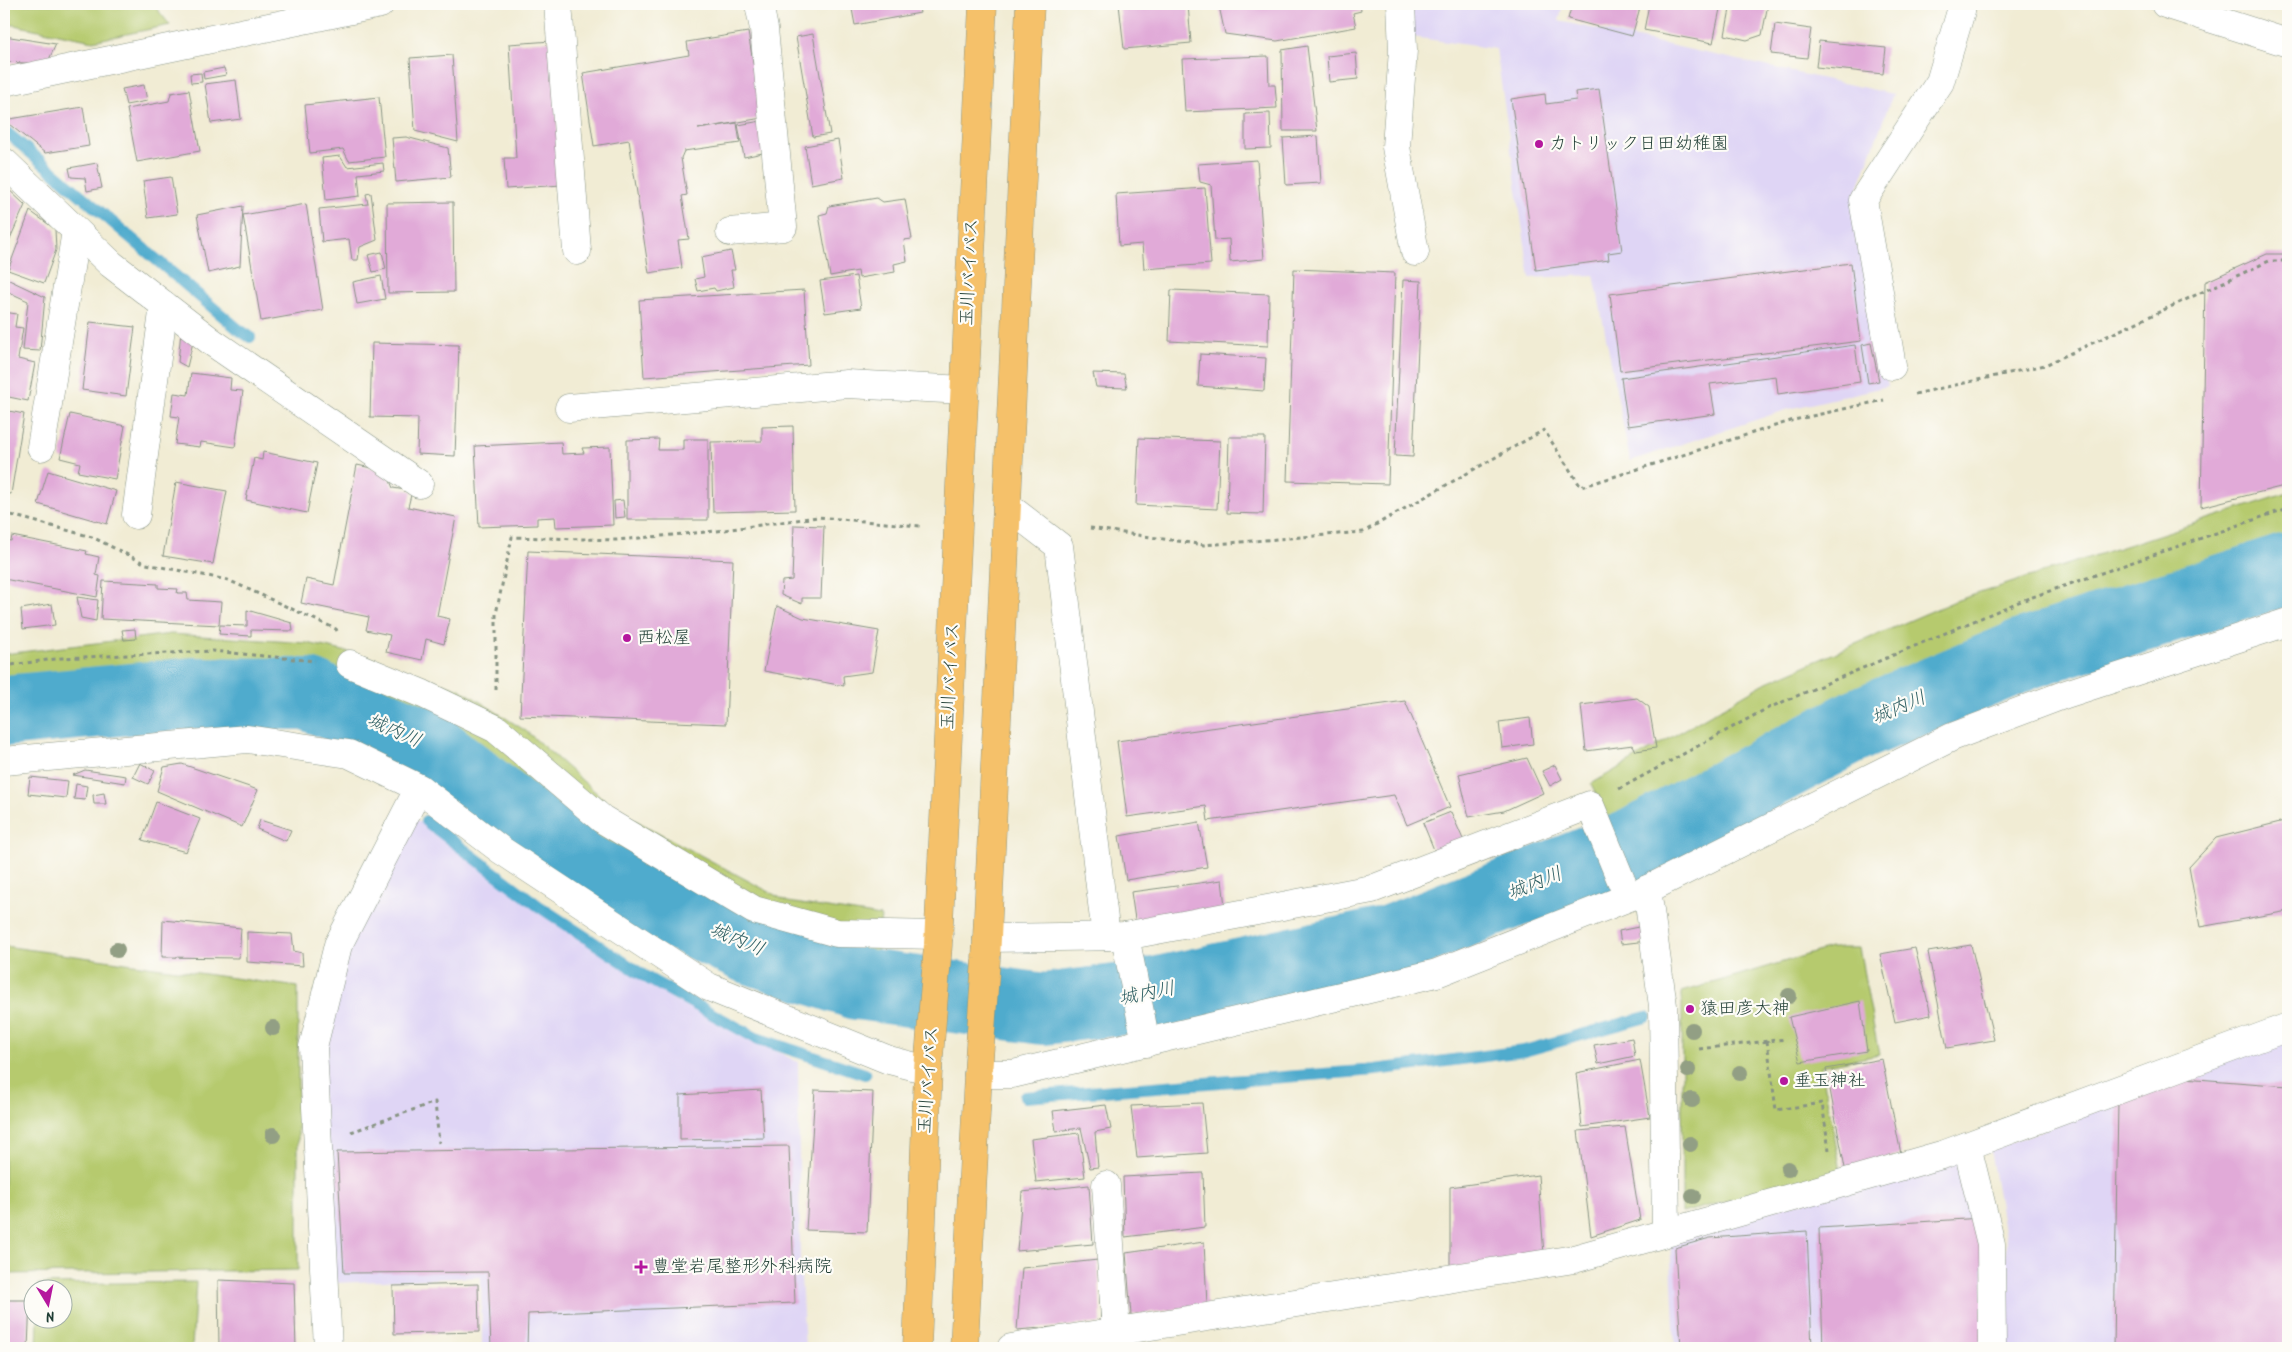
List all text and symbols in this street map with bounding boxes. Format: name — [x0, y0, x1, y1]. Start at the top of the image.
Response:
place label: カトリック日田幼稚園 — [1549, 130, 1729, 159]
marker: カトリック日田幼稚園 — [1533, 138, 1545, 150]
street label: 玉川バイパス — [953, 217, 987, 327]
street label: 玉川バイパス — [934, 621, 968, 731]
place label: 西松屋 — [637, 624, 691, 653]
marker: 西松屋 — [621, 632, 633, 644]
water label: 城内川 — [1867, 683, 1931, 733]
water label: 城内川 — [362, 706, 426, 756]
water label: 城内川 — [1503, 859, 1567, 909]
water label: 城内川 — [705, 915, 769, 965]
water label: 城内川 — [1116, 974, 1178, 1014]
place label: 猿田彦大神 — [1700, 995, 1790, 1024]
marker: 猿田彦大神 — [1684, 1003, 1696, 1015]
street label: 玉川バイパス — [911, 1025, 947, 1135]
place label: 垂玉神社 — [1794, 1067, 1866, 1096]
marker: 垂玉神社 — [1778, 1075, 1790, 1087]
place label: 豊堂岩尾整形外科病院 — [652, 1253, 832, 1282]
marker: 豊堂岩尾整形外科病院 — [634, 1260, 648, 1274]
north arrow — [22, 1280, 72, 1330]
text: N — [44, 1304, 56, 1327]

